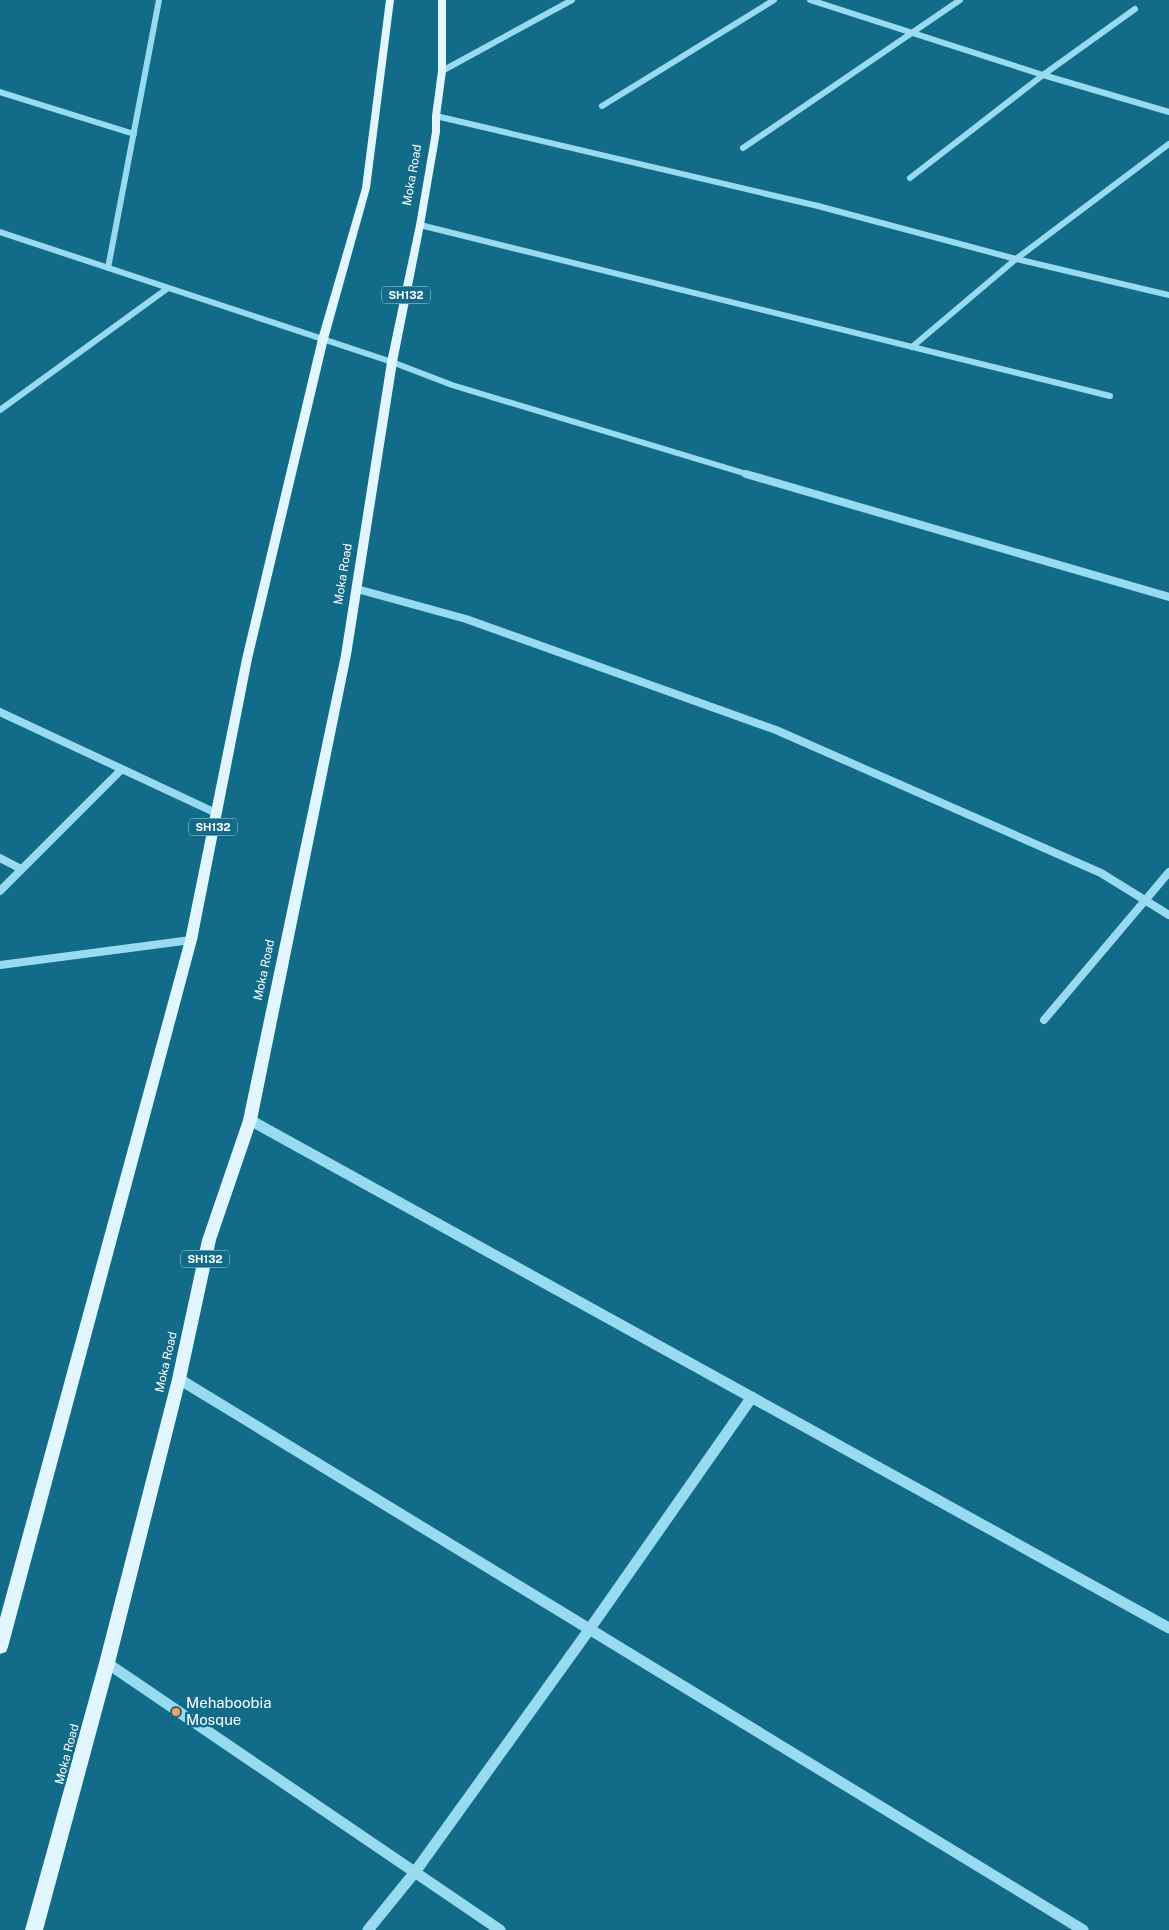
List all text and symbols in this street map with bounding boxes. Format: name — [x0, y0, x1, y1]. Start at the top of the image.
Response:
street label: Moka Road — [400, 143, 424, 207]
road number: SH132 — [382, 286, 430, 304]
street label: Moka Road — [331, 542, 355, 606]
road number: SH132 — [189, 819, 237, 836]
street label: Moka Road — [251, 938, 277, 1002]
road number: SH132 — [181, 1250, 229, 1268]
street label: Moka Road — [152, 1330, 180, 1394]
place label: Mehaboobia Mosque — [186, 1694, 271, 1728]
marker: Mehaboobia Mosque — [170, 1706, 182, 1718]
street label: Moka Road — [52, 1722, 82, 1786]

